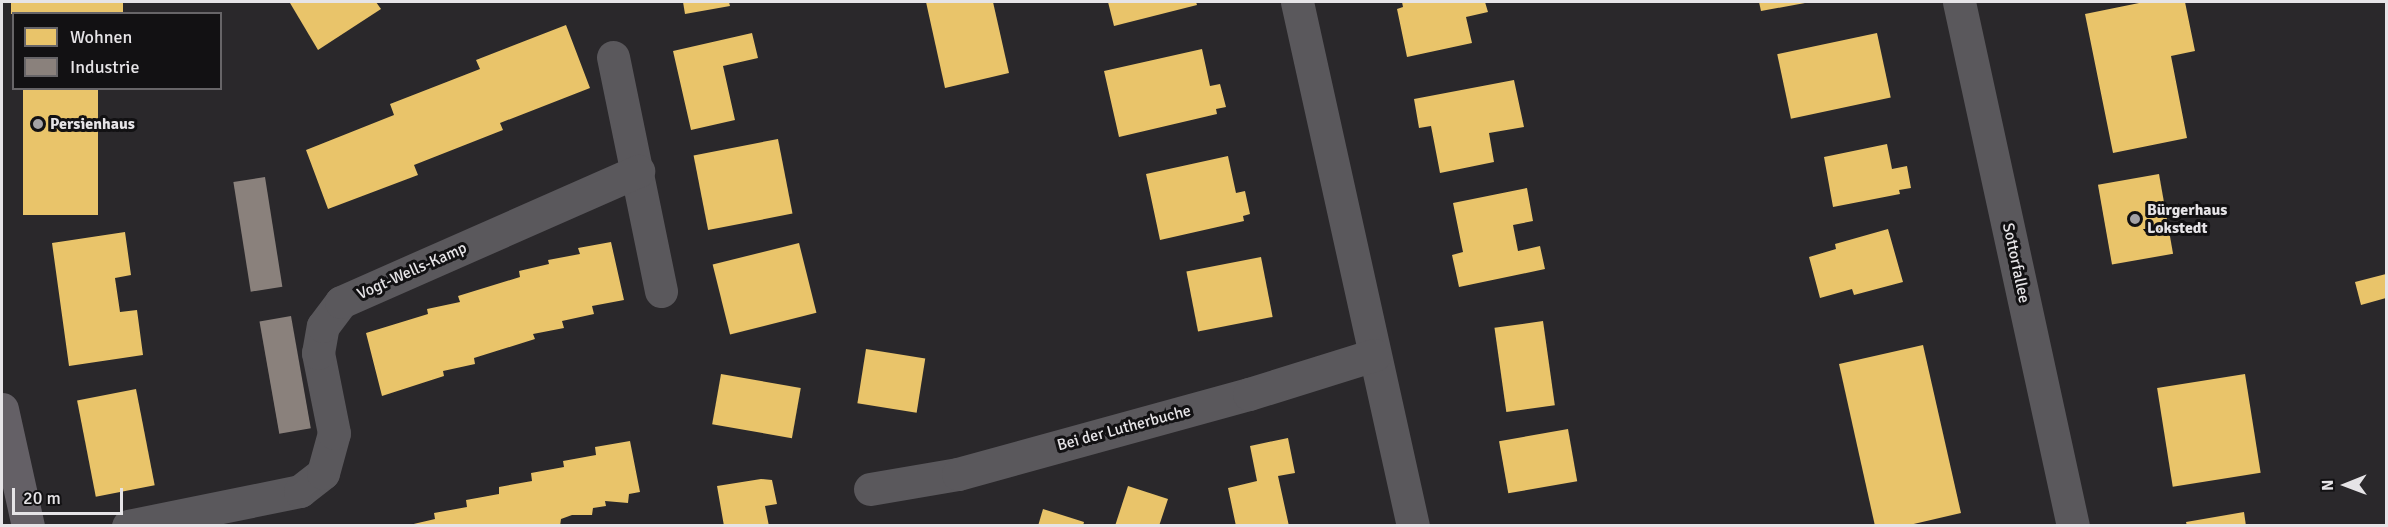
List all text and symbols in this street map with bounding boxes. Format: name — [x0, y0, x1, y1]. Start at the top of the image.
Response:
legend — [12, 12, 222, 90]
text: Wohnen — [70, 26, 132, 48]
text: Industrie — [70, 56, 140, 78]
place label: Persienhaus — [50, 114, 135, 134]
marker: Persienhaus — [31, 117, 45, 131]
place label: Bürgerhaus Lokstedt — [2147, 200, 2227, 238]
marker: Bürgerhaus Lokstedt — [2128, 212, 2142, 226]
street label: Sottorfallee — [1998, 221, 2034, 305]
street label: Vogt-Wells-Kamp — [354, 238, 470, 304]
street label: Bei der Lutherbuche — [1055, 401, 1193, 455]
north arrow — [2316, 455, 2376, 515]
scale bar — [15, 476, 126, 514]
text: N — [2318, 480, 2338, 491]
text: 20 m — [23, 487, 61, 509]

